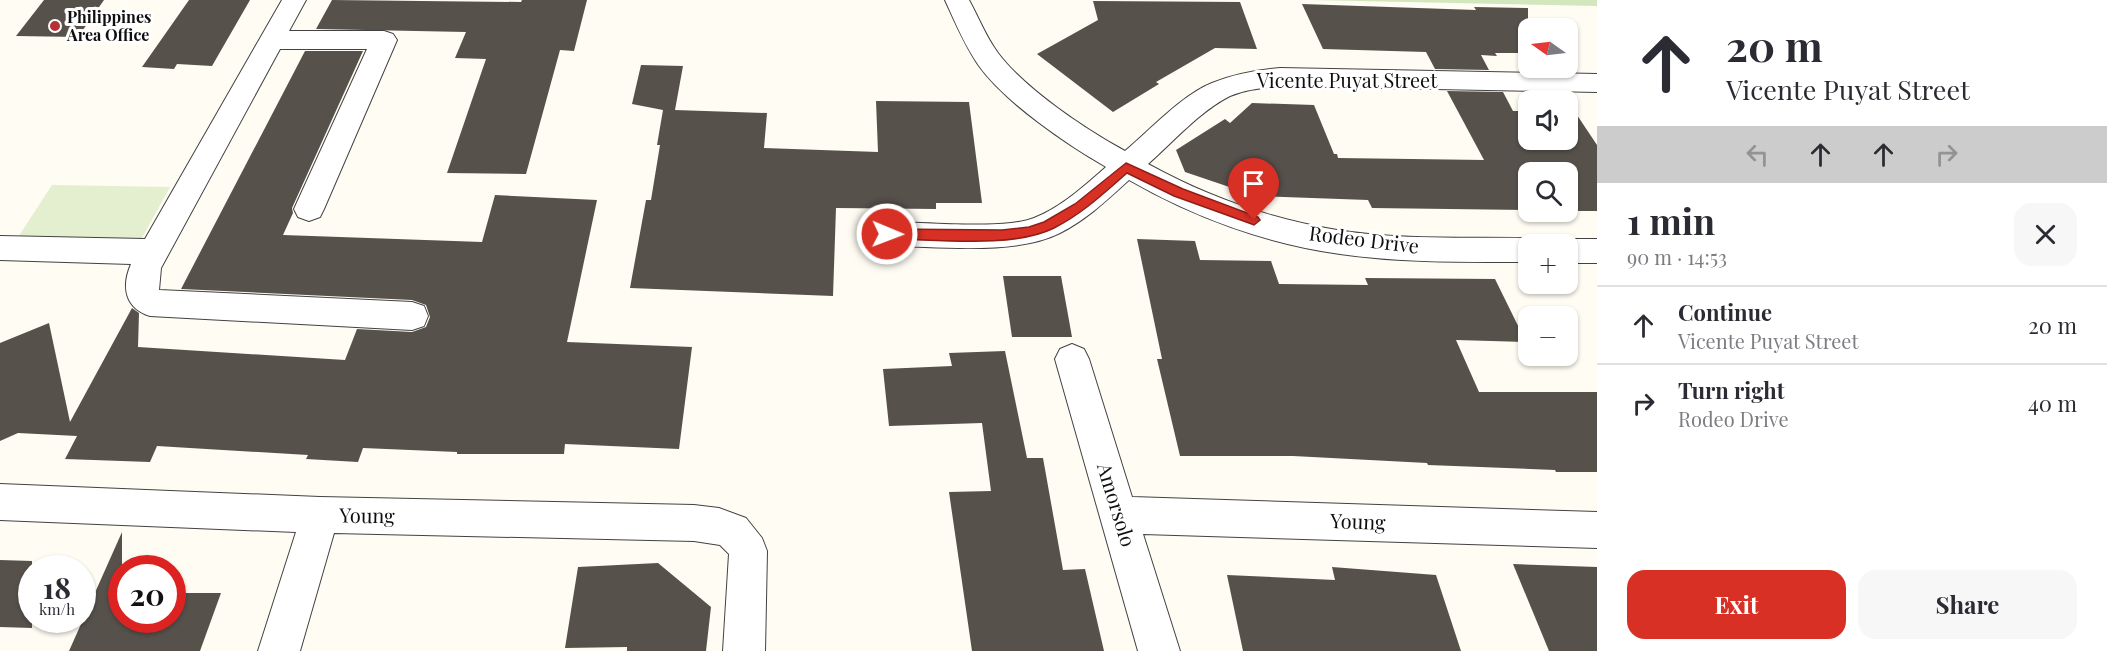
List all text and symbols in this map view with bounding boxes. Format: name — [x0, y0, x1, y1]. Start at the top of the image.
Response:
place label: Philippines Area Office — [66, 6, 151, 45]
text: 20 m — [1726, 17, 1823, 73]
north arrow — [1518, 18, 1578, 78]
map controls — [1518, 18, 1578, 366]
marker: Philippines Area Office — [48, 19, 62, 33]
icon: ahead — [1627, 24, 1705, 102]
street label: Vicente Puyat Street — [1256, 66, 1438, 93]
text: Vicente Puyat Street — [1726, 71, 1970, 107]
button: sound — [1518, 90, 1578, 150]
icon: left — [1741, 138, 1774, 171]
icon: ahead — [1804, 138, 1837, 171]
icon: ahead — [1867, 138, 1900, 171]
icon: right — [1930, 138, 1963, 171]
pin — [1228, 158, 1279, 220]
button: search — [1518, 162, 1578, 222]
icon: arrive — [1237, 167, 1270, 200]
text: 1 min — [1627, 196, 1715, 244]
position arrow — [855, 202, 919, 266]
button: close — [2014, 203, 2077, 266]
street label: Rodeo Drive — [1308, 218, 1421, 259]
button: + — [1518, 234, 1578, 294]
text: 90 m · 14:53 — [1627, 243, 1727, 270]
text: Continue — [1678, 297, 1772, 327]
button: − — [1518, 306, 1578, 366]
icon: ahead — [1627, 309, 1660, 342]
text: 20 m — [2028, 310, 2077, 340]
text: Vicente Puyat Street — [1678, 327, 1859, 354]
text: Turn right — [1678, 375, 1784, 405]
icon: right — [1627, 387, 1660, 420]
text: 40 m — [2028, 388, 2077, 418]
text: Rodeo Drive — [1678, 405, 1789, 432]
street label: Amorsolo — [1092, 458, 1143, 550]
street label: Young — [338, 501, 395, 528]
street label: Young — [1329, 506, 1387, 535]
speed limit sign: 20 — [108, 555, 186, 633]
text: 18 — [43, 567, 71, 607]
button: Exit — [1627, 570, 1846, 639]
button: Share — [1858, 570, 2077, 639]
text: km/h — [39, 599, 75, 619]

